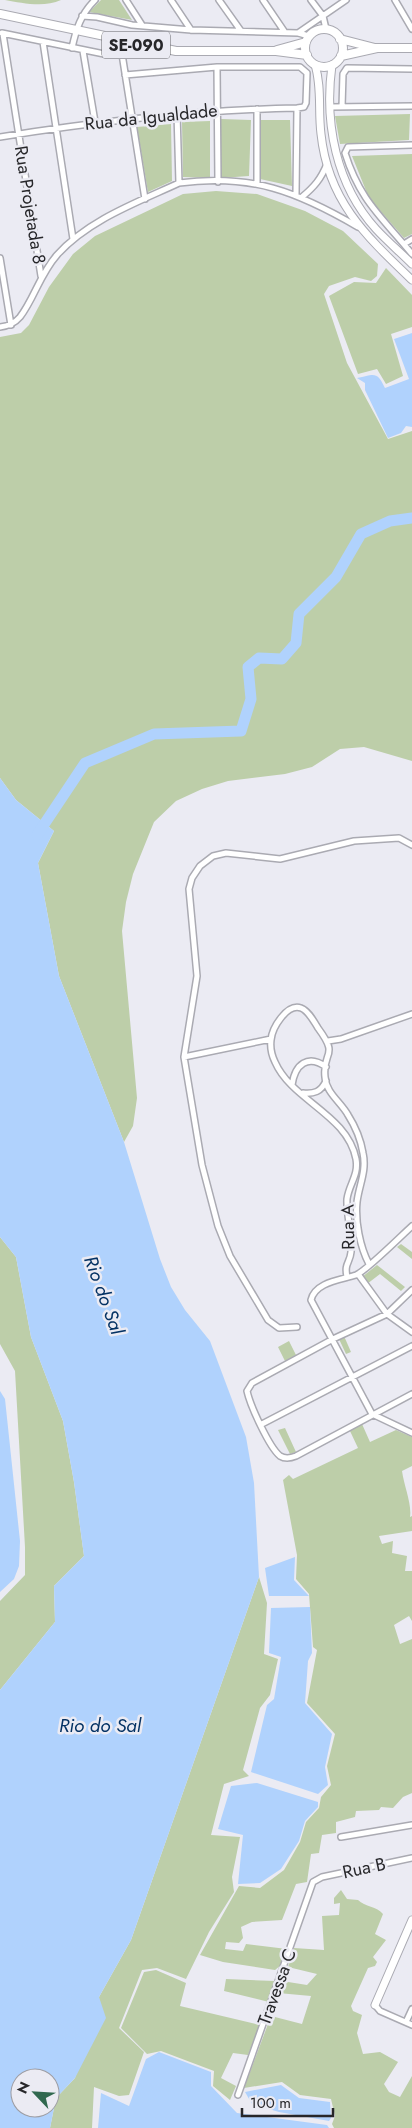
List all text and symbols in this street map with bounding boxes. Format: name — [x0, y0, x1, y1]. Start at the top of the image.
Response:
road number: SE-090 — [102, 32, 170, 58]
street label: Rua da Igualdade — [83, 97, 219, 137]
street label: Rua Projetada 8 — [8, 144, 52, 266]
street label: Rua A — [335, 1204, 361, 1250]
water label: Rio do Sal — [77, 1252, 131, 1339]
water label: Rio do Sal — [59, 1712, 142, 1739]
street label: Rua B — [340, 1851, 388, 1885]
street label: Travessa C — [251, 1945, 303, 2029]
north arrow — [10, 2068, 60, 2118]
text: N — [12, 2078, 35, 2097]
scale bar — [242, 2086, 333, 2118]
text: 100 m — [250, 2092, 291, 2114]

